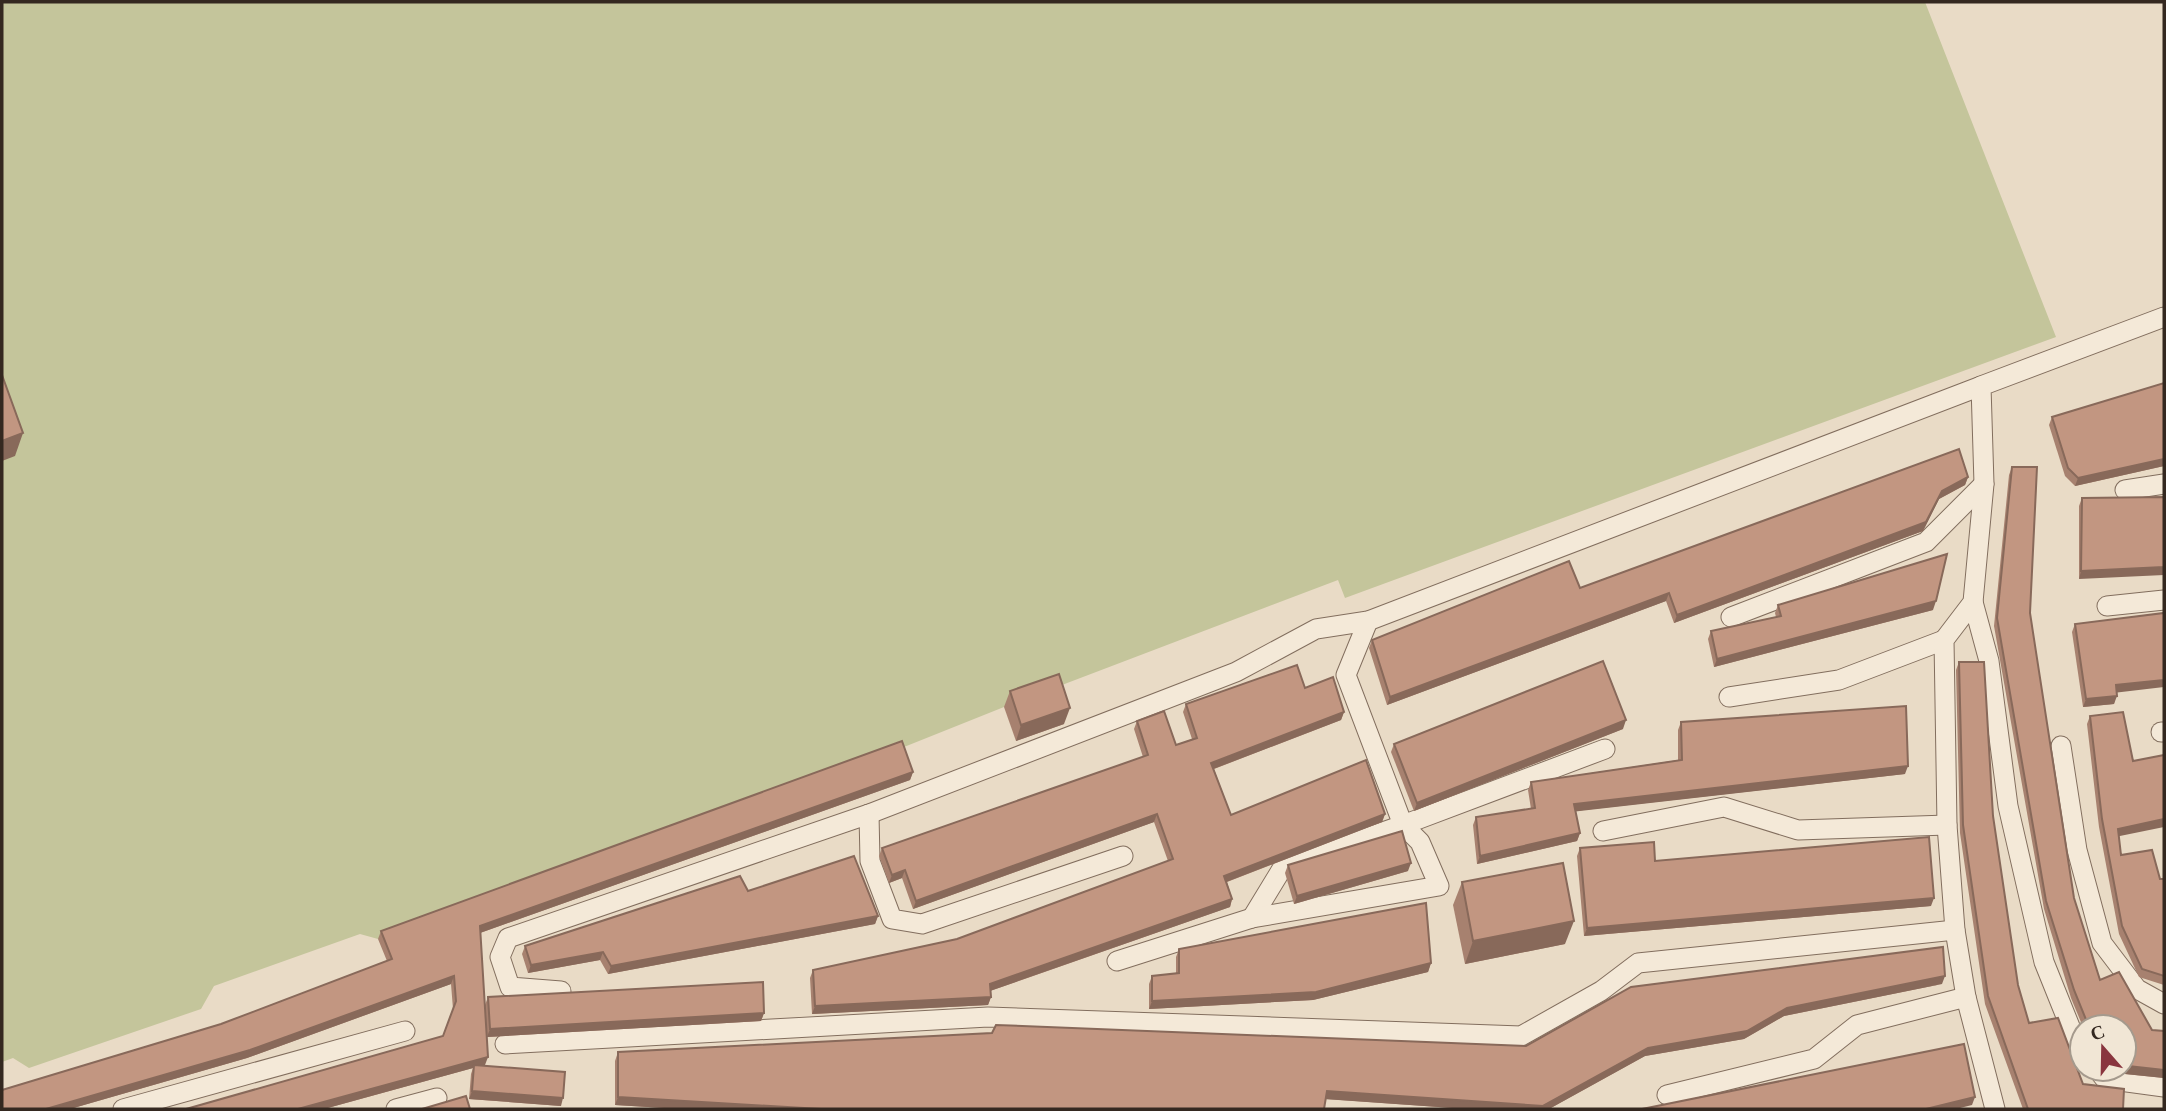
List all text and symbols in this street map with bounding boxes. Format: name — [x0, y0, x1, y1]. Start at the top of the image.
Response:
north arrow — [2068, 1013, 2138, 1083]
text: С — [2087, 1020, 2107, 1045]

